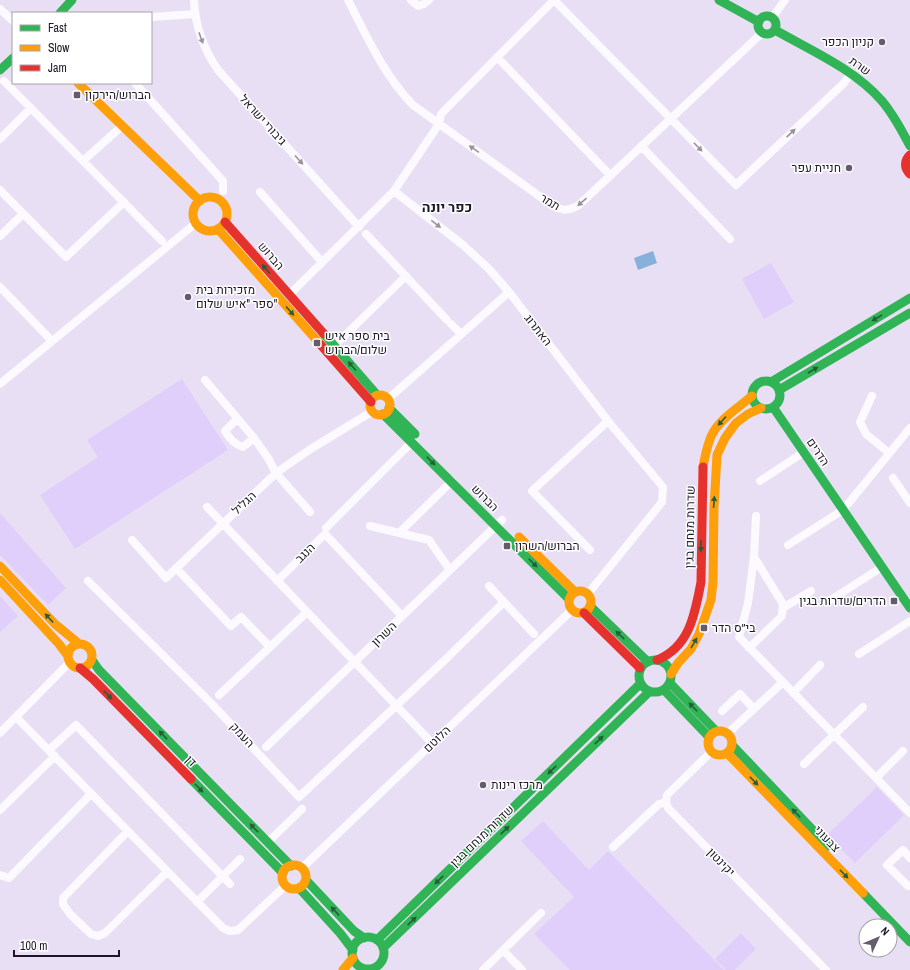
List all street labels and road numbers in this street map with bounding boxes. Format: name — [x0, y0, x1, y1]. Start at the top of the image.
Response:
street label: שרת — [846, 53, 874, 79]
street label: גיבורי ישראל — [236, 91, 290, 149]
street label: תמר — [537, 190, 563, 214]
street label: הברוש — [254, 239, 288, 273]
street label: האתרוג — [521, 311, 555, 349]
street label: הדרים — [803, 435, 833, 469]
street label: הברוש — [468, 481, 502, 515]
street label: שדרות מנחם בגין — [681, 485, 699, 569]
street label: הגליל — [228, 488, 260, 518]
street label: הנגב — [291, 539, 319, 567]
street label: השרון — [368, 618, 400, 650]
street label: העמק — [226, 719, 258, 751]
street label: הלוטם — [420, 722, 454, 756]
street label: דן — [182, 752, 200, 770]
street label: שדרות מנחם בגין — [447, 801, 517, 871]
street label: צבעוני — [810, 822, 844, 856]
street label: יקינטון — [704, 844, 738, 880]

